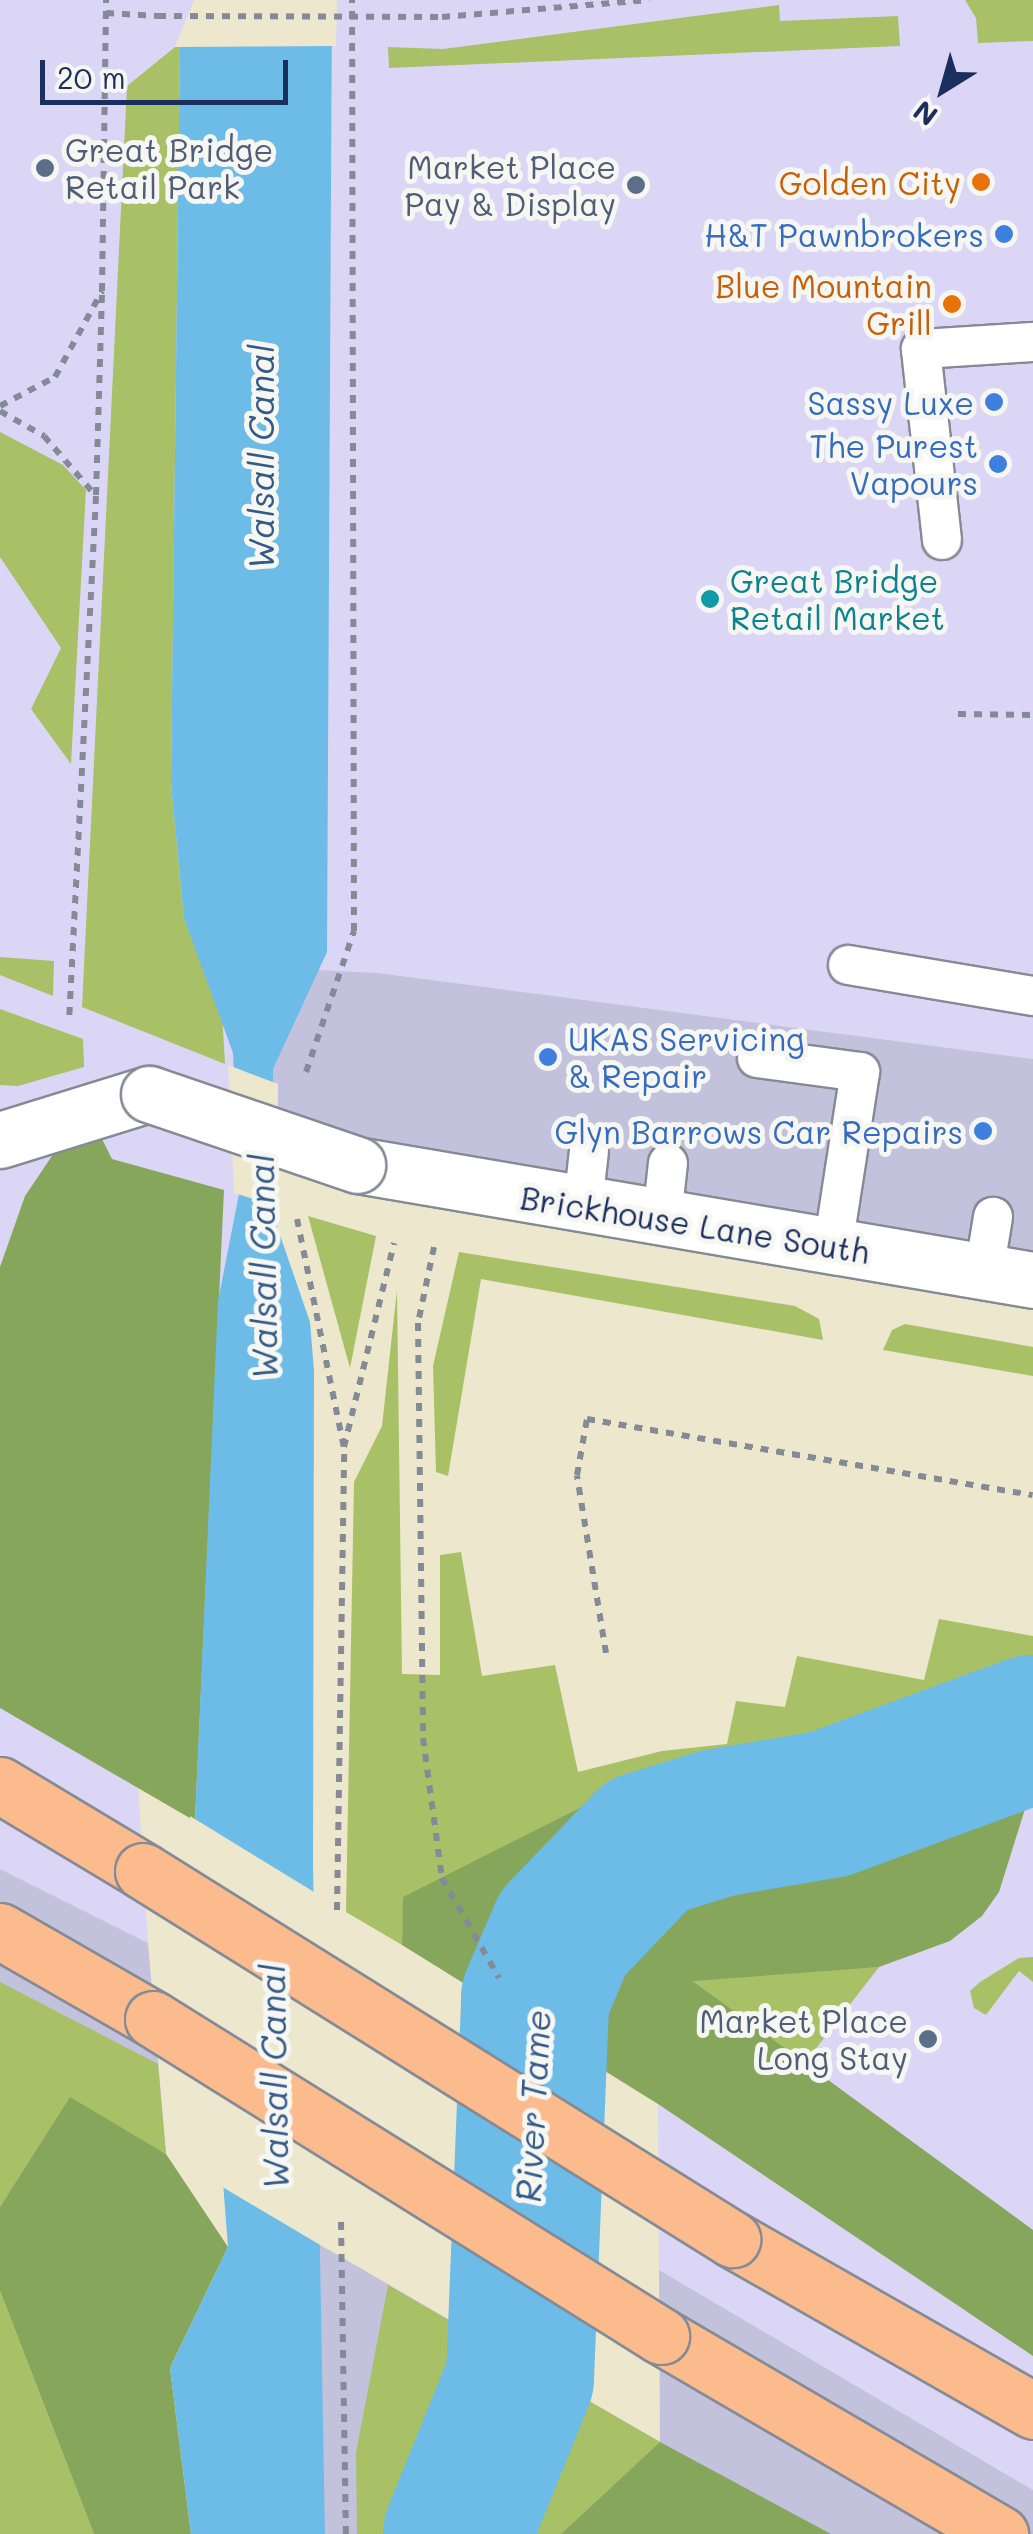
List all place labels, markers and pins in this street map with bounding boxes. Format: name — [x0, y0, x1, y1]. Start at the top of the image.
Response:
place label: Great Bridge Retail Park — [65, 131, 273, 206]
place label: Market Place Pay & Display — [404, 148, 616, 223]
marker: Great Bridge Retail Park — [34, 157, 56, 179]
place label: Golden City — [779, 163, 961, 201]
marker: Golden City — [970, 171, 992, 193]
marker: Market Place Pay & Display — [625, 174, 647, 196]
place label: H&T Pawnbrokers — [704, 215, 984, 253]
marker: H&T Pawnbrokers — [993, 223, 1015, 245]
place label: Blue Mountain Grill — [715, 267, 932, 342]
marker: Blue Mountain Grill — [941, 293, 963, 315]
place label: Sassy Luxe — [808, 383, 974, 421]
marker: Sassy Luxe — [983, 391, 1005, 413]
place label: The Purest Vapours — [810, 427, 978, 502]
marker: The Purest Vapours — [987, 453, 1009, 475]
place label: Great Bridge Retail Market — [730, 562, 945, 637]
marker: Great Bridge Retail Market — [699, 588, 721, 610]
place label: UKAS Servicing & Repair — [568, 1020, 805, 1095]
marker: UKAS Servicing & Repair — [537, 1046, 559, 1068]
place label: Glyn Barrows Car Repairs — [555, 1112, 963, 1150]
marker: Glyn Barrows Car Repairs — [972, 1120, 994, 1142]
place label: Market Place Long Stay — [699, 2002, 908, 2077]
marker: Market Place Long Stay — [917, 2028, 939, 2050]

